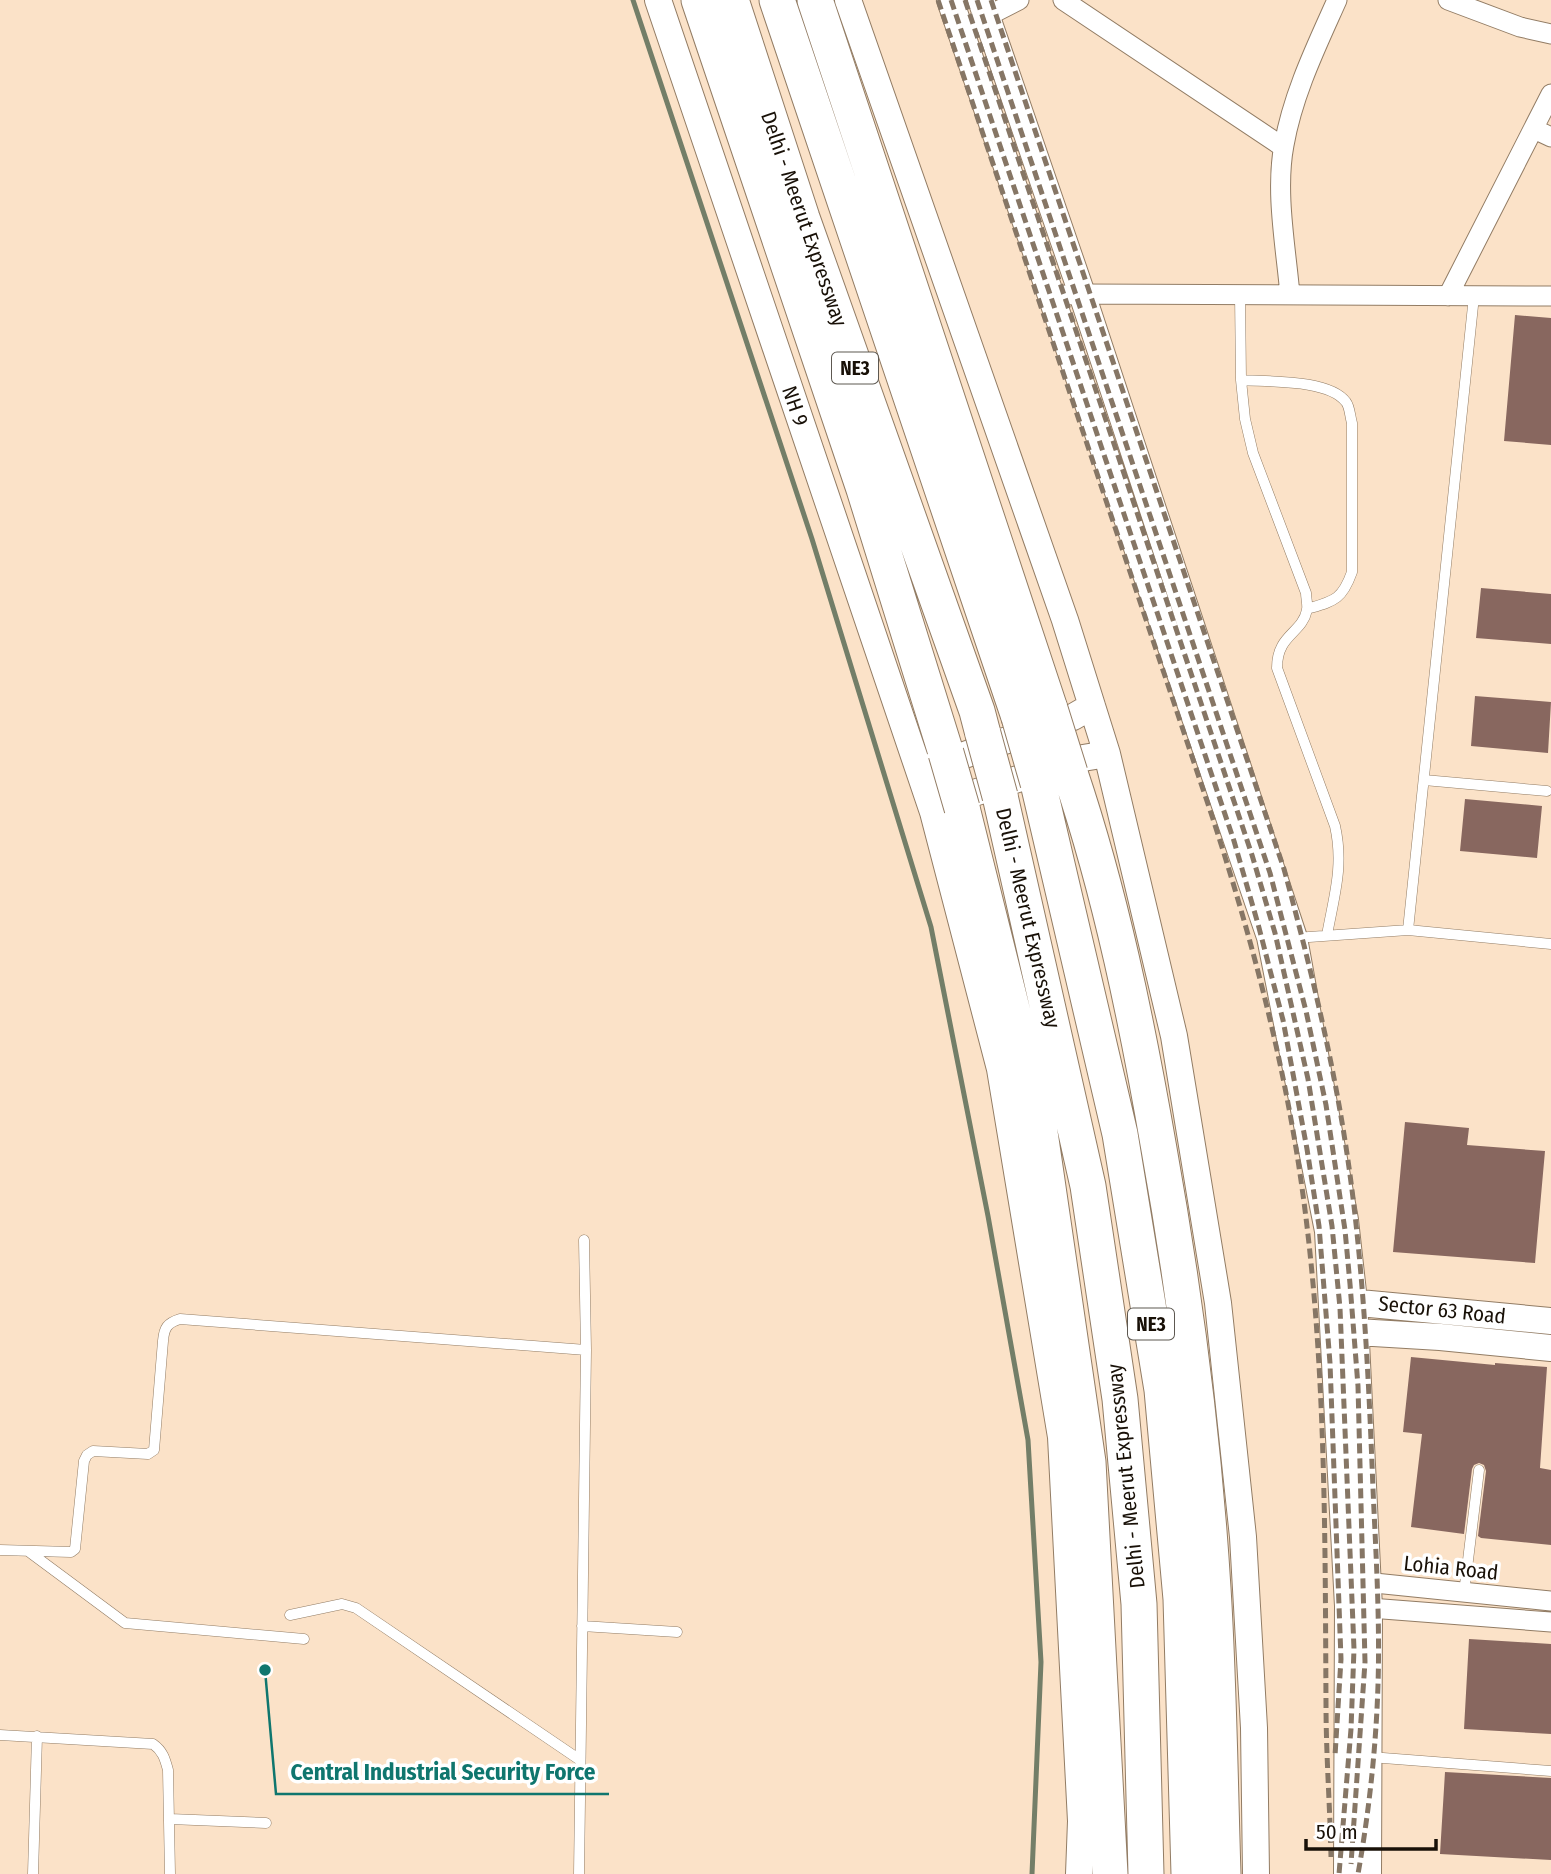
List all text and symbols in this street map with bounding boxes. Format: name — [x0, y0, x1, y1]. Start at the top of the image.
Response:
street label: Delhi - Meerut Expressway — [755, 108, 853, 330]
road number: NE3 — [832, 352, 878, 384]
street label: NH 9 — [776, 383, 814, 429]
street label: Delhi - Meerut Expressway — [990, 805, 1066, 1031]
street label: Sector 63 Road — [1377, 1290, 1507, 1330]
road number: NE3 — [1128, 1308, 1174, 1340]
street label: Delhi - Meerut Expressway — [1101, 1362, 1151, 1590]
street label: Lohia Road — [1402, 1550, 1500, 1586]
callout: Central Industrial Security Force — [276, 1750, 609, 1794]
text: Central Industrial Security Force — [290, 1758, 596, 1786]
scale bar — [1306, 1808, 1436, 1852]
text: 50 m — [1316, 1819, 1358, 1845]

